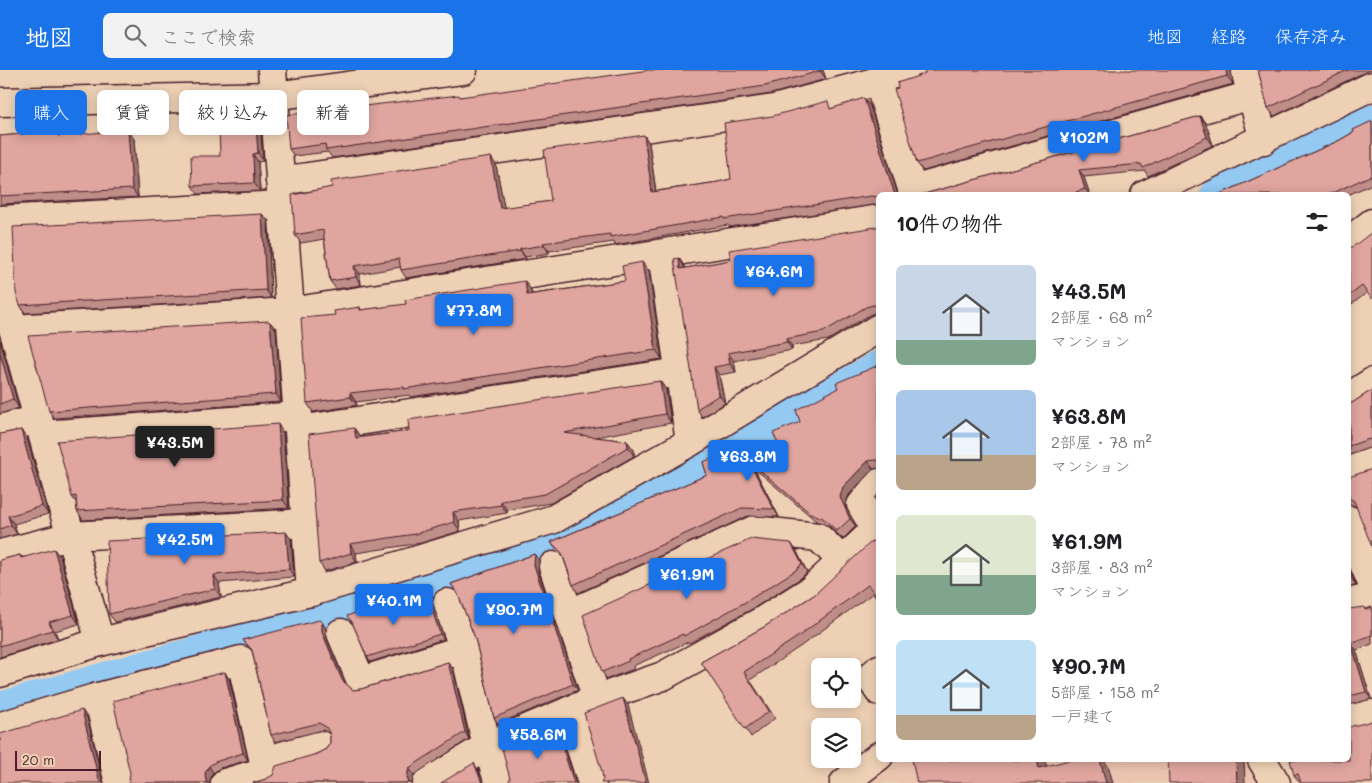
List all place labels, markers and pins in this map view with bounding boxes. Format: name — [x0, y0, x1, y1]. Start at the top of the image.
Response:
pin: ¥102M — [1049, 121, 1119, 163]
pin: ¥64.6M — [733, 254, 815, 297]
pin: ¥77.8M — [433, 294, 515, 336]
pin: ¥43.5M — [134, 426, 216, 468]
pin: ¥63.8M — [707, 440, 789, 482]
pin: ¥42.5M — [144, 522, 226, 565]
pin: ¥61.9M — [646, 558, 728, 600]
pin: ¥40.1M — [353, 584, 435, 626]
pin: ¥90.7M — [473, 592, 555, 635]
pin: ¥58.6M — [497, 718, 579, 760]

